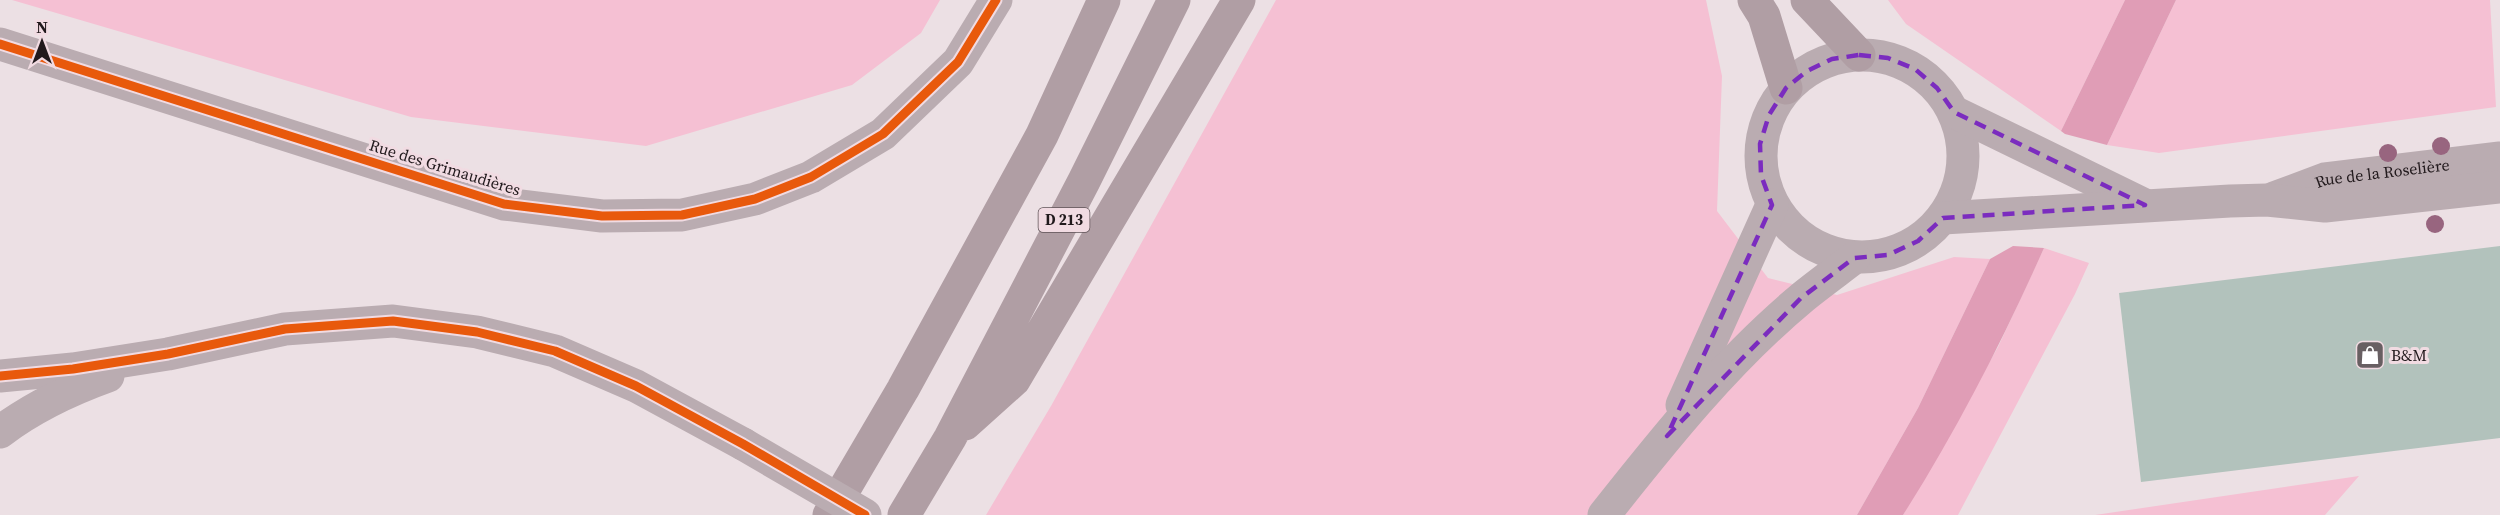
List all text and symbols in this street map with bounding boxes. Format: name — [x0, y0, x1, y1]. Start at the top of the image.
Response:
north arrow — [12, 12, 72, 72]
text: N — [36, 16, 48, 38]
street label: Rue des Grimaudières — [367, 134, 523, 200]
street label: Rue de la Roselière — [2312, 153, 2451, 193]
road number: D 213 — [1038, 208, 1090, 232]
shop icon: B&M — [2354, 339, 2386, 371]
place label: B&M — [2391, 344, 2427, 366]

